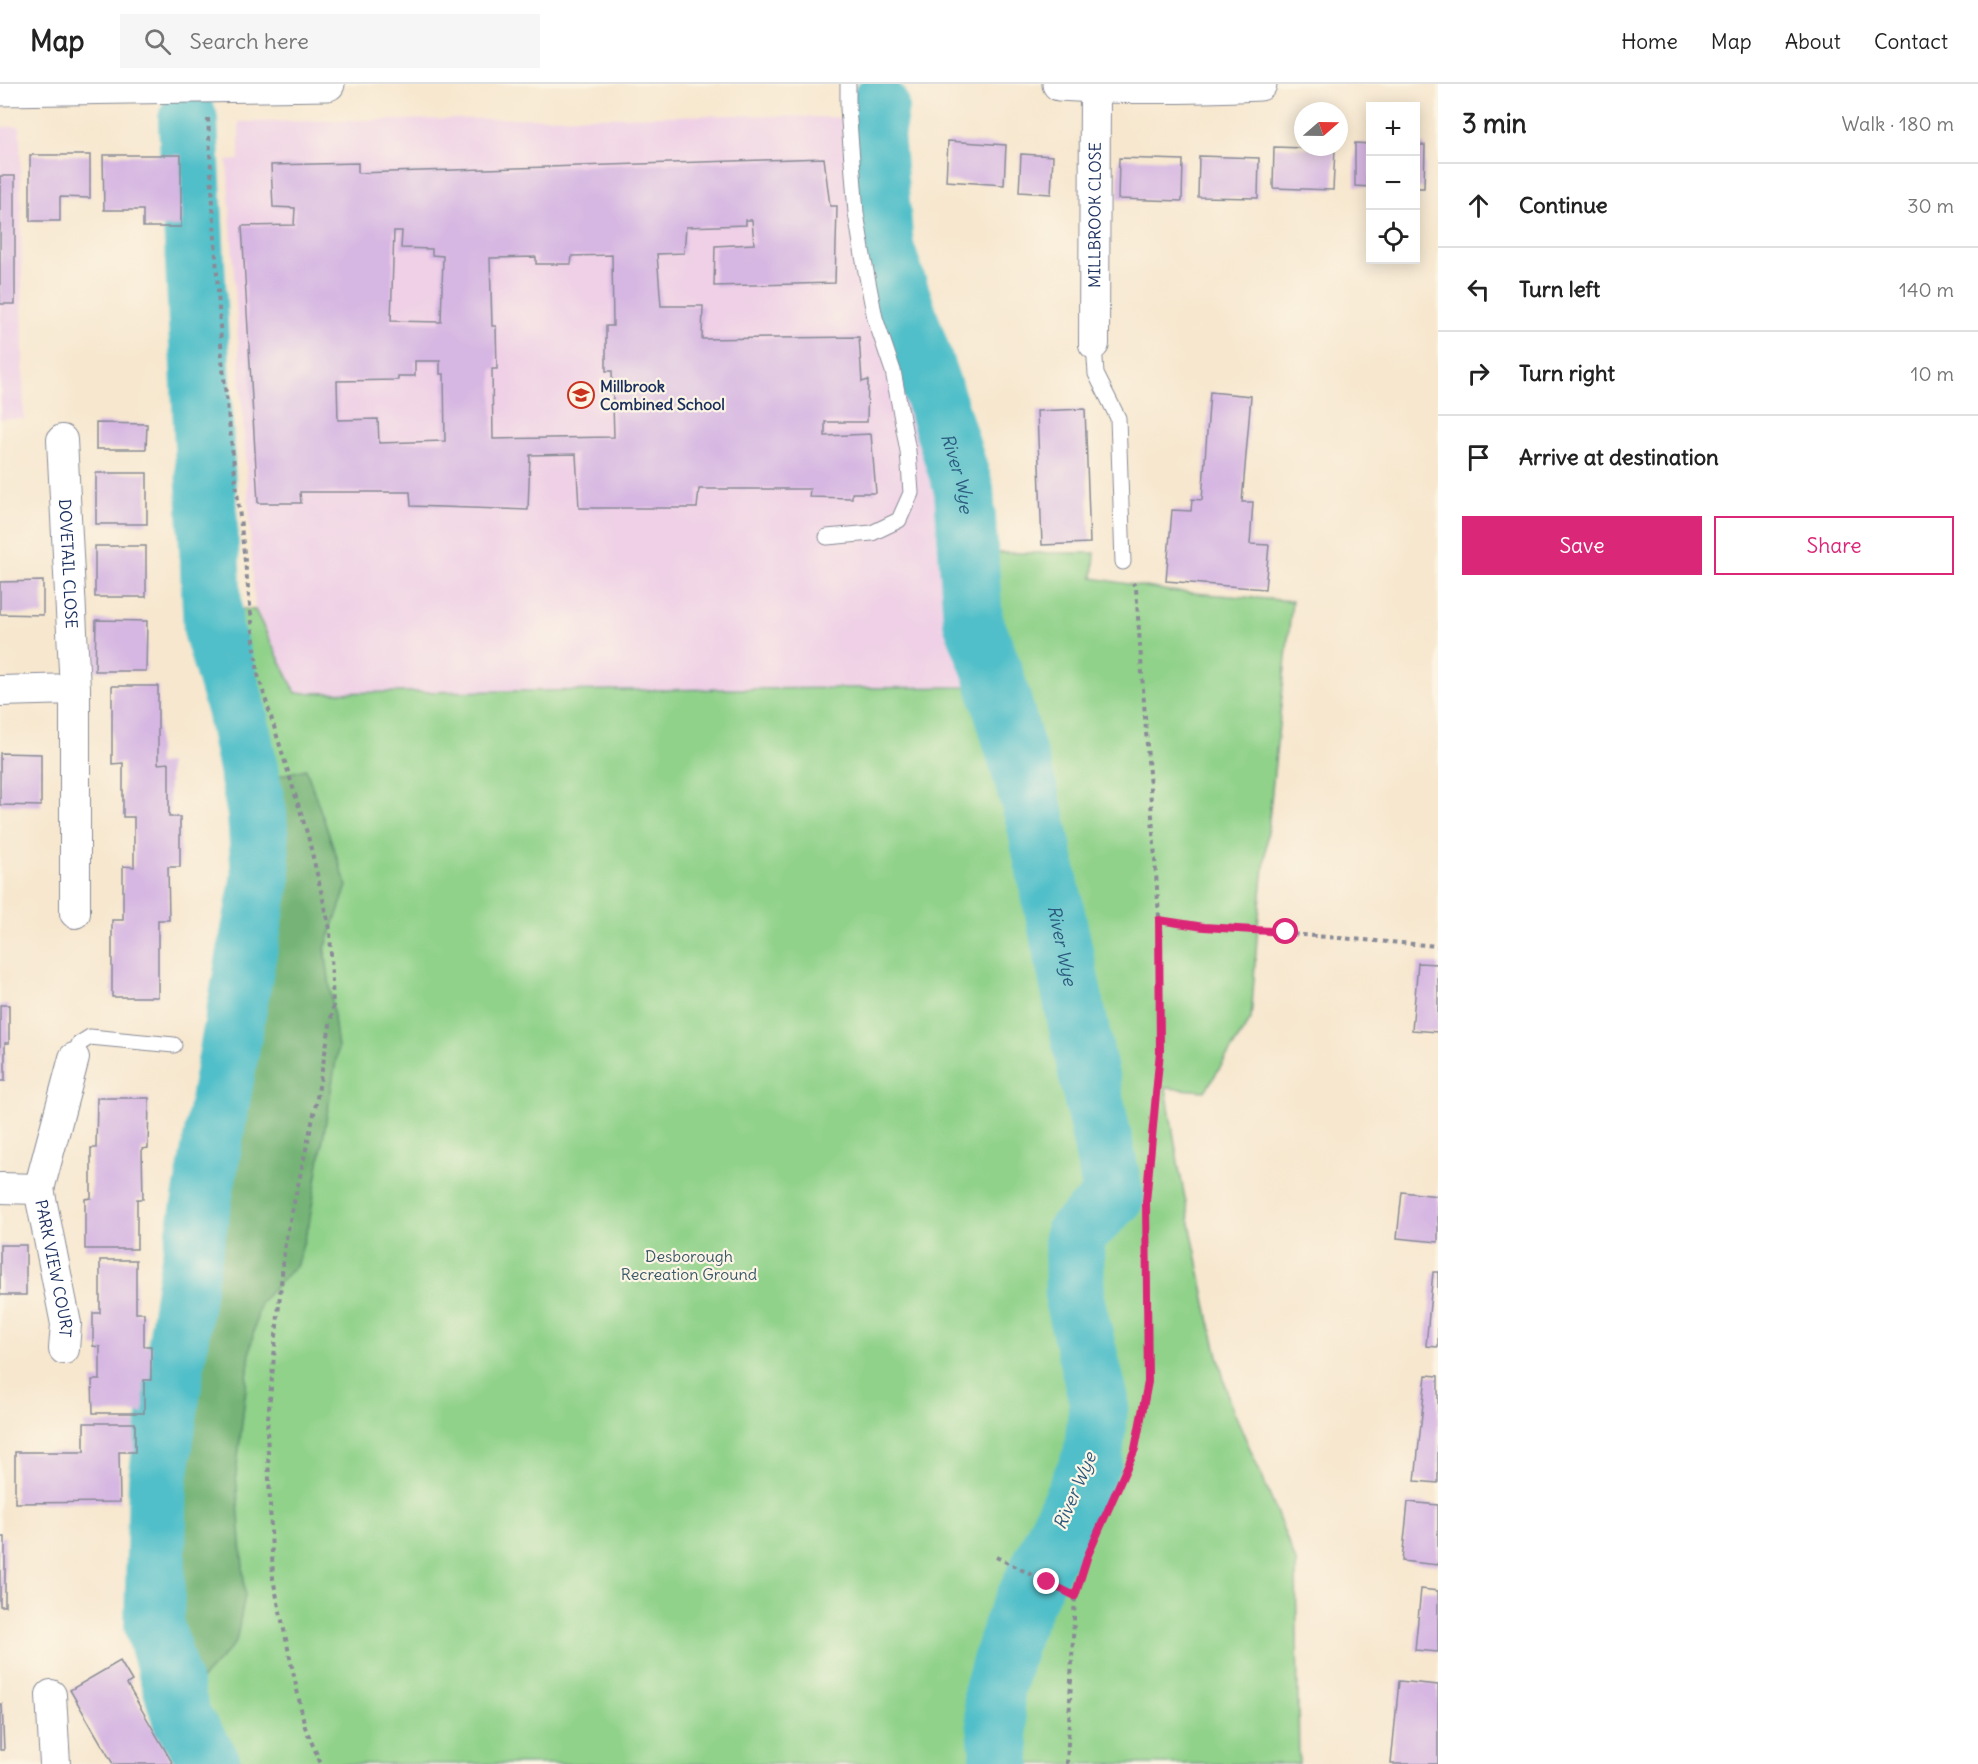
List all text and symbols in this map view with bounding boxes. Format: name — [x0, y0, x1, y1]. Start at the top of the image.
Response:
search box — [120, 14, 540, 68]
text: Map — [30, 23, 84, 59]
icon: search — [141, 25, 174, 58]
text: Search here — [189, 27, 309, 55]
text: Home — [1621, 28, 1678, 55]
text: Map — [1711, 28, 1752, 55]
text: About — [1785, 28, 1841, 55]
text: Contact — [1874, 28, 1948, 55]
north arrow — [1294, 102, 1348, 156]
map controls — [1366, 102, 1420, 264]
button: + — [1366, 102, 1420, 156]
text: 3 min — [1462, 107, 1527, 140]
text: Walk · 180 m — [1842, 111, 1954, 136]
street label: MILLBROOK CLOSE — [1084, 142, 1105, 288]
button: − — [1366, 156, 1420, 210]
icon: ahead — [1462, 189, 1495, 222]
text: Continue — [1519, 191, 1608, 219]
text: 30 m — [1907, 193, 1954, 218]
button: locate — [1366, 210, 1420, 264]
icon: left — [1462, 273, 1495, 306]
text: Turn left — [1519, 275, 1600, 303]
text: 140 m — [1899, 277, 1954, 302]
icon: right — [1462, 357, 1495, 390]
text: Turn right — [1519, 359, 1615, 387]
text: 10 m — [1911, 361, 1954, 386]
place label: Millbrook Combined School — [600, 376, 725, 414]
school or university icon: Millbrook Combined School — [566, 380, 596, 410]
water label: River Wye — [936, 431, 978, 515]
icon: arrive — [1462, 441, 1495, 474]
text: Arrive at destination — [1519, 443, 1719, 471]
street label: DOVETAIL CLOSE — [55, 498, 82, 629]
button: Save — [1462, 516, 1702, 575]
button: Share — [1714, 516, 1954, 575]
water label: River Wye — [1043, 903, 1082, 989]
route start — [1272, 918, 1298, 944]
street label: PARK VIEW COURT — [31, 1198, 77, 1338]
park label: Desborough Recreation Ground — [621, 1246, 757, 1284]
water label: River Wye — [1048, 1448, 1102, 1533]
route end — [1033, 1568, 1059, 1594]

